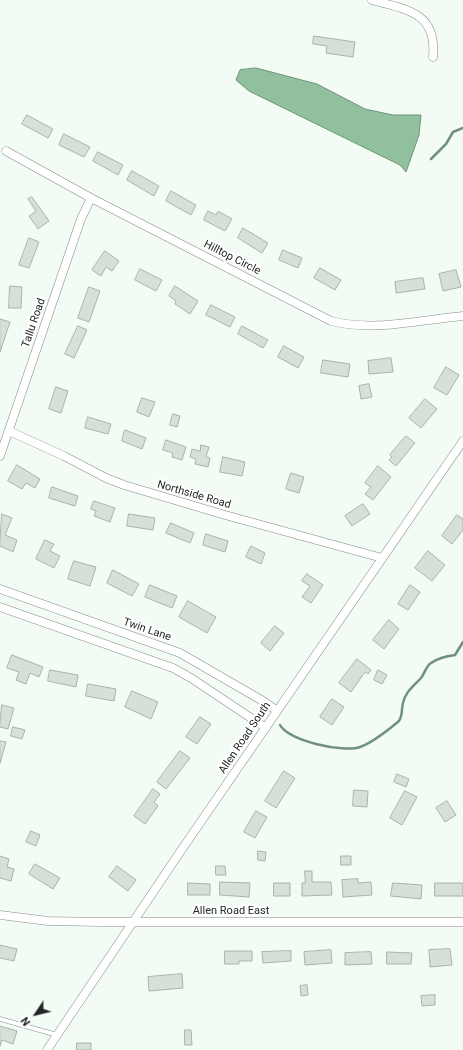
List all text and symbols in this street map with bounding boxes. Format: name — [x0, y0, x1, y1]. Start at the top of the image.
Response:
street label: Hilltop Circle — [201, 238, 263, 278]
street label: Tallu Road — [19, 297, 49, 349]
street label: Northside Road — [156, 478, 232, 512]
street label: Twin Lane — [121, 616, 173, 644]
street label: Allen Road South — [216, 700, 274, 776]
street label: Allen Road East — [193, 904, 269, 918]
north arrow — [16, 994, 56, 1034]
text: N — [18, 1014, 33, 1028]

